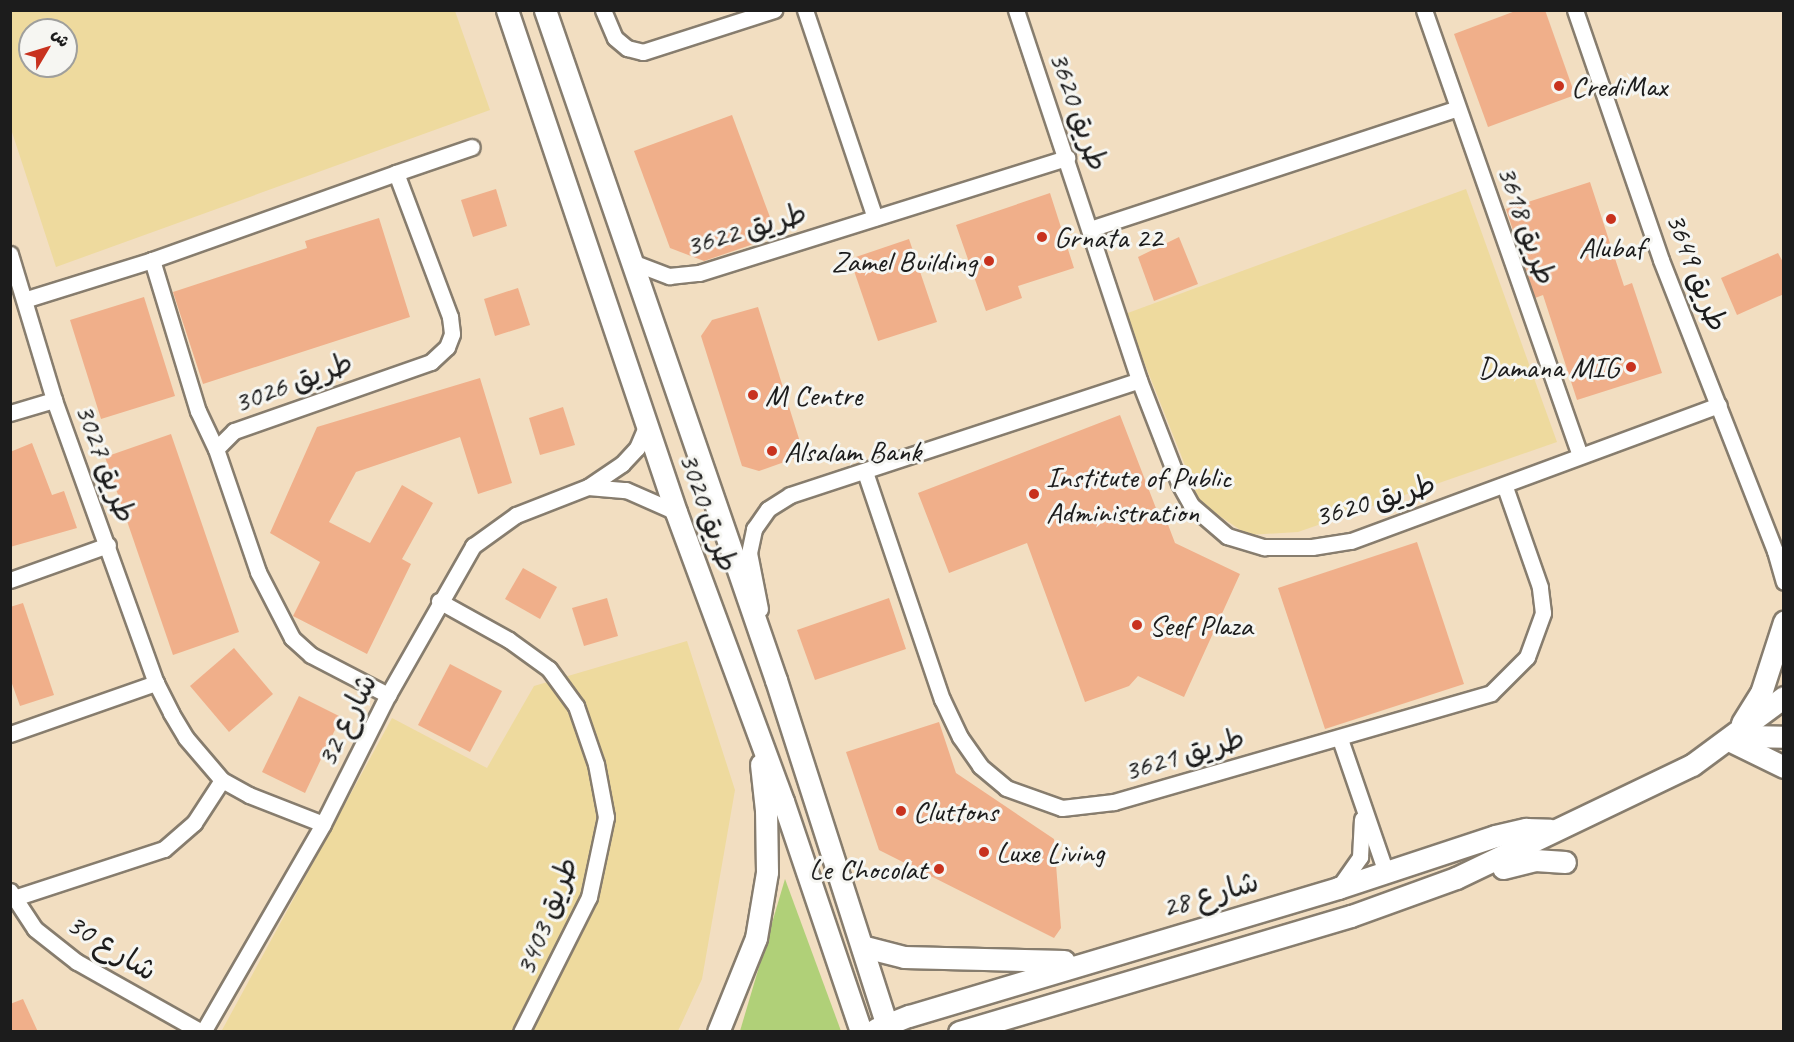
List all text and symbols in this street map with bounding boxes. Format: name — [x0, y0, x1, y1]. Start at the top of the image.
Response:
north arrow — [18, 18, 78, 78]
text: ش — [47, 25, 74, 51]
street label: طريق 3620 — [1042, 46, 1116, 176]
place label: CrediMax — [1571, 68, 1667, 104]
marker: CrediMax — [1552, 79, 1566, 93]
street label: طريق 3618 — [1490, 160, 1564, 290]
street label: طريق 3622 — [681, 195, 811, 263]
street label: طريق 3649 — [1658, 208, 1736, 336]
marker: Alubaf — [1604, 212, 1618, 226]
place label: Grnata 22 — [1054, 219, 1162, 255]
place label: Alubaf — [1578, 229, 1644, 265]
marker: Grnata 22 — [1035, 230, 1049, 244]
place label: Zamel Building — [831, 243, 977, 279]
marker: Zamel Building — [982, 254, 996, 268]
street label: طريق 3026 — [228, 344, 358, 420]
place label: Damana MIG — [1478, 349, 1619, 385]
marker: Damana MIG — [1624, 360, 1638, 374]
place label: M Centre — [765, 377, 862, 413]
marker: M Centre — [746, 388, 760, 402]
street label: طريق 3027 — [68, 398, 144, 528]
place label: Alsalam Bank — [784, 433, 922, 469]
marker: Alsalam Bank — [765, 444, 779, 458]
street label: طريق 3020 — [672, 447, 746, 577]
place label: Institute of Public Administration — [1046, 459, 1230, 530]
street label: طريق 3620 — [1310, 466, 1440, 534]
marker: Institute of Public Administration — [1027, 487, 1041, 501]
place label: Seef Plaza — [1149, 607, 1252, 643]
marker: Seef Plaza — [1130, 618, 1144, 632]
street label: شارع 32 — [307, 668, 385, 772]
street label: طريق 3621 — [1119, 720, 1249, 788]
place label: Cluttons — [913, 793, 998, 829]
marker: Cluttons — [894, 804, 908, 818]
place label: Luxe Living — [996, 834, 1105, 870]
marker: Luxe Living — [977, 845, 991, 859]
place label: Le Chocolat — [810, 851, 927, 887]
street label: طريق 3403 — [506, 852, 586, 980]
marker: Le Chocolat — [932, 862, 946, 876]
street label: شارع 28 — [1157, 863, 1263, 925]
street label: شارع 30 — [60, 905, 164, 989]

